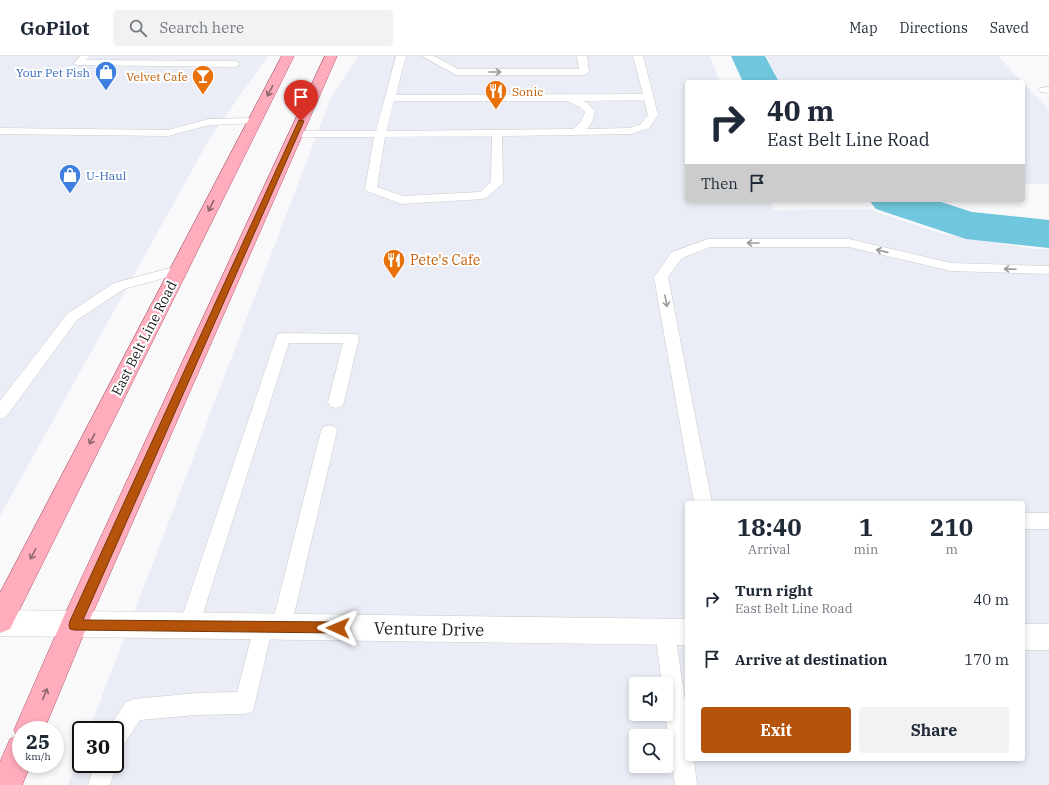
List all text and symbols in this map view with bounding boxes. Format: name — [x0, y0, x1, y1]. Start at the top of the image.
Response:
search box — [113, 10, 393, 46]
text: GoPilot — [20, 16, 89, 40]
icon: search — [127, 17, 149, 39]
text: Search here — [159, 18, 244, 37]
text: Map — [849, 19, 878, 37]
text: Directions — [900, 19, 968, 37]
text: Saved — [990, 19, 1029, 37]
shop icon: Your Pet Fish — [93, 59, 119, 92]
bar icon: Velvet Cafe — [190, 63, 216, 96]
place label: Your Pet Fish — [16, 65, 90, 80]
one-way arrow — [488, 68, 501, 76]
place label: Velvet Cafe — [126, 69, 188, 84]
restaurant icon: Sonic — [483, 78, 509, 111]
pin — [284, 80, 318, 121]
one-way arrow — [266, 84, 273, 96]
place label: Sonic — [512, 84, 543, 99]
icon: arrive — [290, 86, 312, 108]
text: 40 m — [767, 92, 834, 129]
icon: right — [701, 96, 753, 148]
text: East Belt Line Road — [767, 128, 930, 151]
shop icon: U-Haul — [57, 162, 83, 195]
place label: U-Haul — [86, 168, 127, 183]
icon: arrive — [746, 172, 768, 194]
text: Then — [701, 174, 738, 193]
one-way arrow — [207, 200, 214, 212]
one-way arrow — [747, 239, 760, 247]
restaurant icon: Pete's Cafe — [381, 247, 407, 280]
one-way arrow — [876, 247, 889, 255]
place label: Pete's Cafe — [410, 251, 480, 269]
one-way arrow — [1004, 265, 1017, 273]
street label: East Belt Line Road — [107, 277, 181, 399]
one-way arrow — [662, 294, 670, 307]
one-way arrow — [88, 432, 95, 444]
text: 18:40 — [737, 511, 802, 543]
text: 1 — [859, 511, 873, 543]
text: 210 — [930, 511, 973, 543]
text: Arrival — [748, 541, 790, 558]
text: min — [853, 541, 878, 558]
text: m — [945, 541, 958, 558]
one-way arrow — [29, 548, 36, 560]
text: Turn right — [735, 581, 813, 600]
icon: right — [701, 588, 723, 610]
text: 40 m — [973, 590, 1009, 609]
text: East Belt Line Road — [735, 600, 853, 617]
position arrow — [317, 607, 359, 649]
street label: Venture Drive — [374, 617, 484, 641]
icon: arrive — [701, 648, 723, 670]
text: Arrive at destination — [735, 650, 887, 669]
text: 170 m — [964, 650, 1009, 669]
map controls — [629, 677, 673, 773]
button: sound — [629, 677, 673, 721]
one-way arrow — [42, 689, 49, 701]
button: Exit — [701, 707, 851, 753]
button: Share — [859, 707, 1009, 753]
speed limit sign: 30 — [72, 721, 124, 773]
text: 25 — [26, 728, 50, 755]
button: search — [629, 729, 673, 773]
text: km/h — [25, 750, 51, 763]

